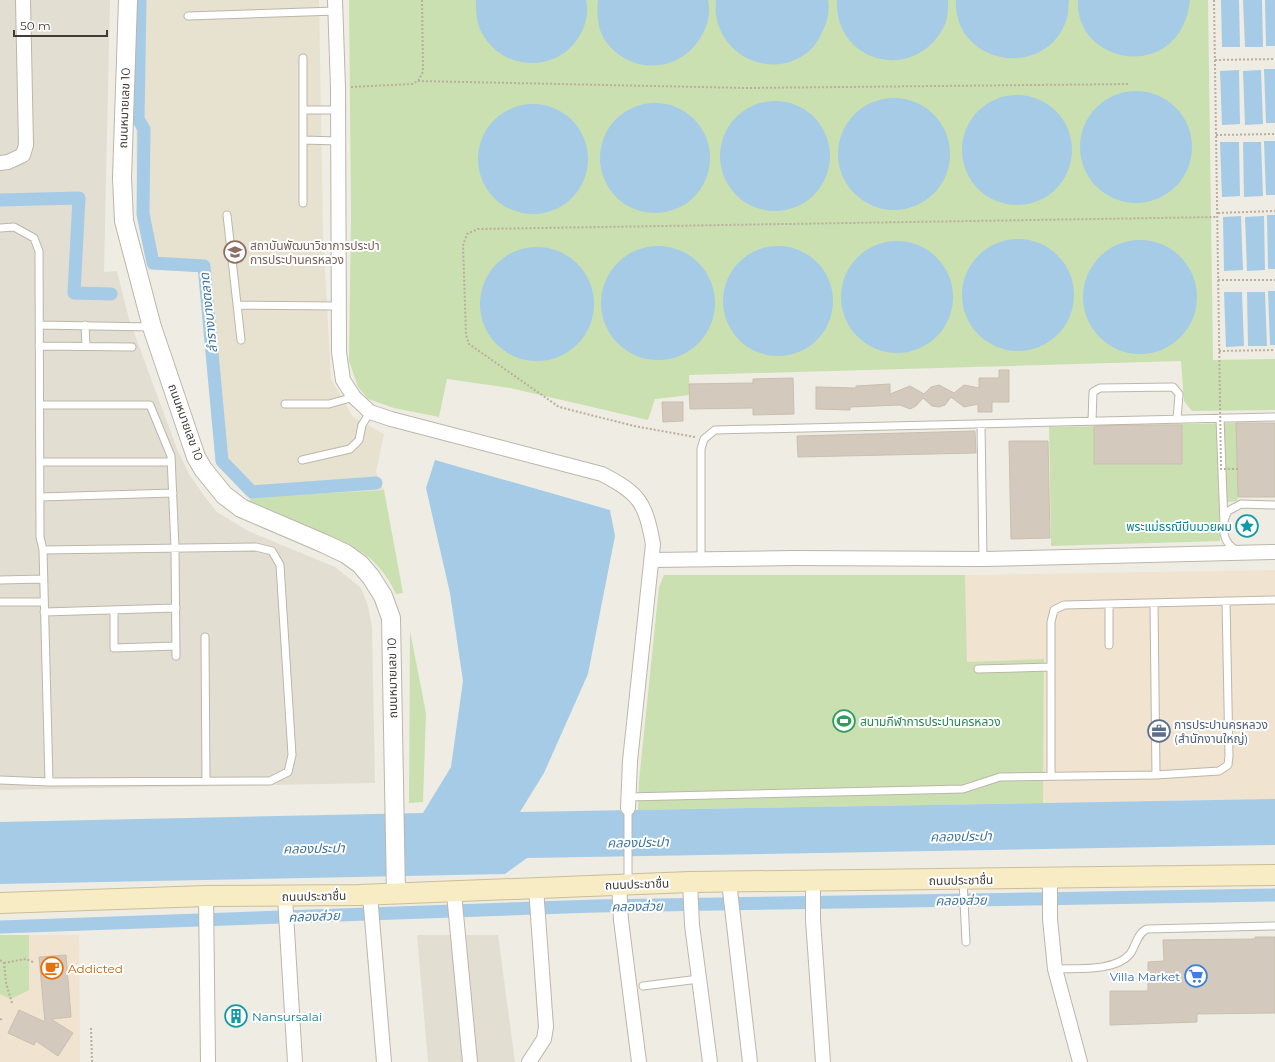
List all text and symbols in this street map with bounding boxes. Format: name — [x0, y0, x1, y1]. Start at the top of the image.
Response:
scale bar — [14, 12, 107, 38]
text: 50 m — [20, 18, 51, 33]
street label: ถนนหมายเลข 10 — [115, 67, 133, 149]
place label: สถาบันพัฒนาวิชาการประปา การประปานครหลวง — [250, 238, 380, 267]
school or university icon: สถาบันพัฒนาวิชาการประปา การประปานครหลวง — [222, 239, 248, 265]
water label: ลำรางบางตลาด — [196, 271, 220, 354]
street label: ถนนหมายเลข 10 — [165, 382, 207, 462]
place icon: พระแม่ธรณีบีบมวยผม — [1234, 513, 1260, 539]
place label: พระแม่ธรณีบีบมวยผม — [1126, 519, 1232, 534]
street label: ถนนหมายเลข 10 — [384, 638, 400, 718]
sports icon: สนามกีฬาการประปานครหลวง — [831, 708, 857, 734]
place label: สนามกีฬาการประปานครหลวง — [860, 714, 1001, 729]
place label: การประปานครหลวง (สำนักงานใหญ่) — [1174, 717, 1268, 746]
office icon: การประปานครหลวง (สำนักงานใหญ่) — [1146, 718, 1172, 744]
water label: คลองประปา — [930, 827, 993, 845]
water label: คลองประปา — [607, 833, 670, 851]
water label: คลองประปา — [283, 839, 346, 857]
street label: ถนนประชาชื่น — [929, 871, 993, 888]
street label: ถนนประชาชื่น — [604, 874, 670, 893]
street label: ถนนประชาชื่น — [282, 887, 346, 904]
water label: คลองส่วย — [935, 892, 988, 908]
water label: คลองส่วย — [611, 898, 664, 914]
water label: คลองส่วย — [288, 907, 341, 925]
cafe icon: Addicted — [39, 955, 65, 981]
place label: Addicted — [68, 961, 123, 976]
supermarket icon: Villa Market — [1183, 963, 1209, 989]
place label: Villa Market — [1110, 969, 1180, 984]
building icon: Nansursalai — [223, 1003, 249, 1029]
place label: Nansursalai — [252, 1009, 322, 1024]

